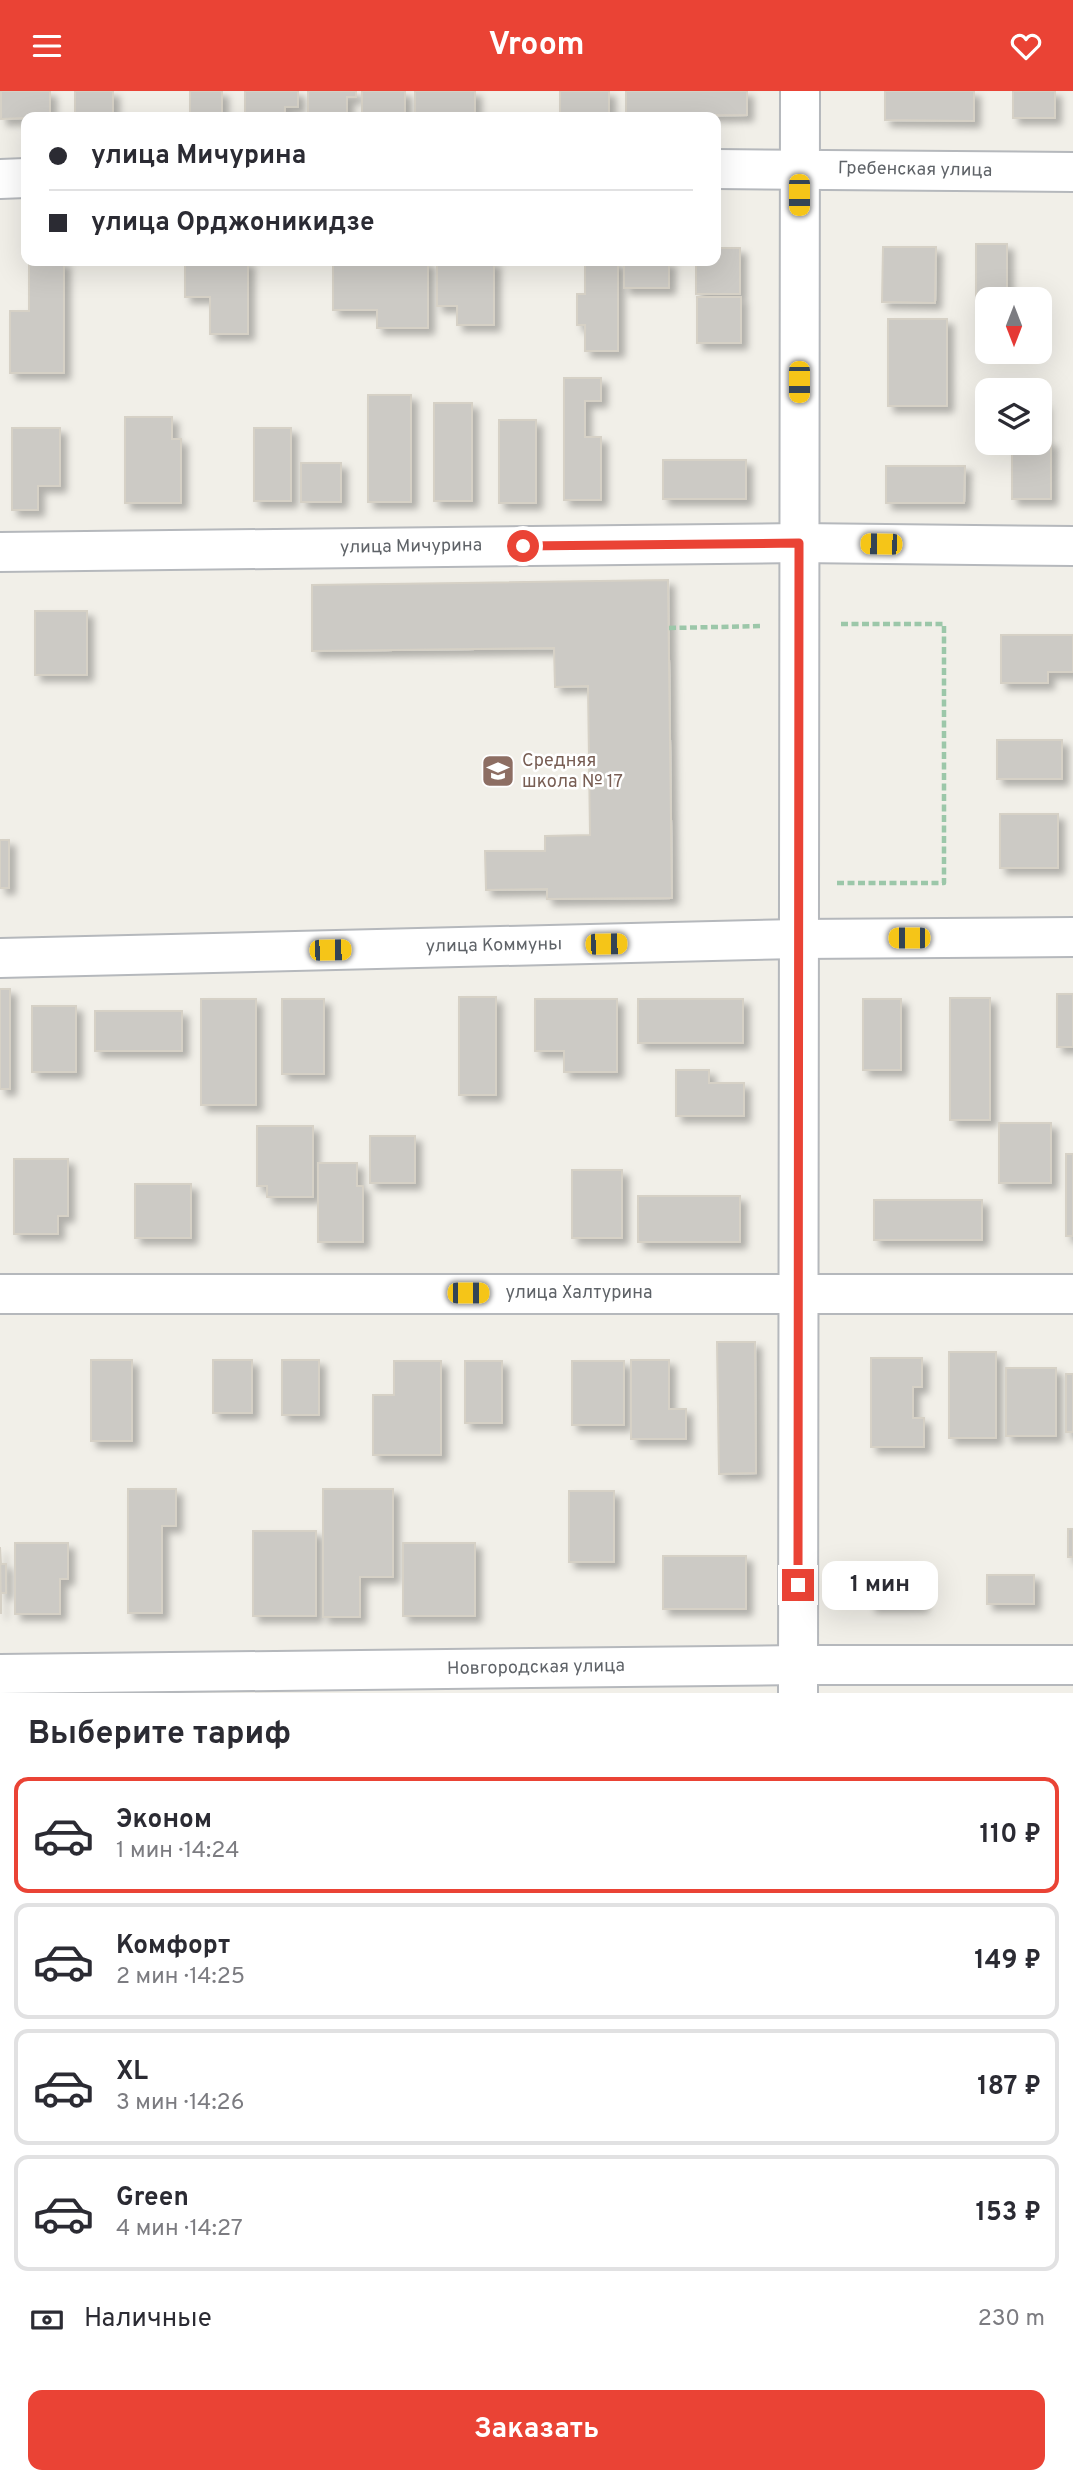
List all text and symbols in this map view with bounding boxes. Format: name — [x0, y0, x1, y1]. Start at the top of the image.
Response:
text: Vroom — [488, 26, 585, 66]
icon: menu — [28, 27, 66, 65]
icon: heart — [1007, 27, 1045, 65]
text: улица Мичурина — [91, 140, 306, 173]
street label: Гребенская улица — [838, 157, 992, 183]
car — [789, 174, 810, 216]
text: улица Орджоникидзе — [91, 207, 374, 240]
north arrow — [975, 287, 1052, 364]
map controls — [975, 287, 1052, 455]
car — [789, 361, 810, 403]
button: layers — [975, 378, 1052, 455]
route start — [507, 530, 539, 562]
car — [860, 533, 903, 555]
street label: улица Мичурина — [340, 534, 482, 560]
place label: Средняя школа № 17 — [522, 750, 623, 794]
school or university icon: Средняя школа № 17 — [479, 752, 517, 790]
car — [889, 928, 931, 949]
street label: улица Коммуны — [426, 933, 562, 959]
car — [585, 933, 628, 955]
car — [309, 939, 352, 961]
street label: улица Халтурина — [506, 1282, 652, 1305]
car — [448, 1283, 490, 1304]
callout: 1 мин — [822, 1561, 938, 1609]
route end — [782, 1569, 814, 1601]
text: 1 мин — [850, 1571, 910, 1600]
street label: Новгородская улица — [447, 1655, 625, 1681]
text: Выберите тариф — [28, 1715, 291, 1755]
icon: car — [32, 1804, 95, 1867]
text: Эконом — [116, 1804, 212, 1837]
text: 110 ₽ — [980, 1819, 1041, 1852]
text: 1 мин · 14:24 — [116, 1837, 239, 1866]
icon: car — [32, 1930, 95, 1993]
text: Комфорт — [116, 1930, 230, 1963]
text: 149 ₽ — [974, 1945, 1041, 1978]
text: 2 мин · 14:25 — [116, 1963, 245, 1992]
icon: car — [32, 2056, 95, 2119]
text: XL — [116, 2056, 148, 2089]
text: 187 ₽ — [977, 2071, 1041, 2104]
text: 3 мин · 14:26 — [116, 2089, 244, 2118]
icon: car — [32, 2182, 95, 2245]
text: Green — [116, 2182, 189, 2215]
text: 153 ₽ — [976, 2197, 1041, 2230]
text: 4 мин · 14:27 — [116, 2215, 243, 2244]
icon: cash — [28, 2301, 66, 2339]
text: Наличные — [84, 2303, 212, 2336]
text: 230 m — [978, 2305, 1045, 2334]
button: Заказать — [28, 2390, 1045, 2470]

